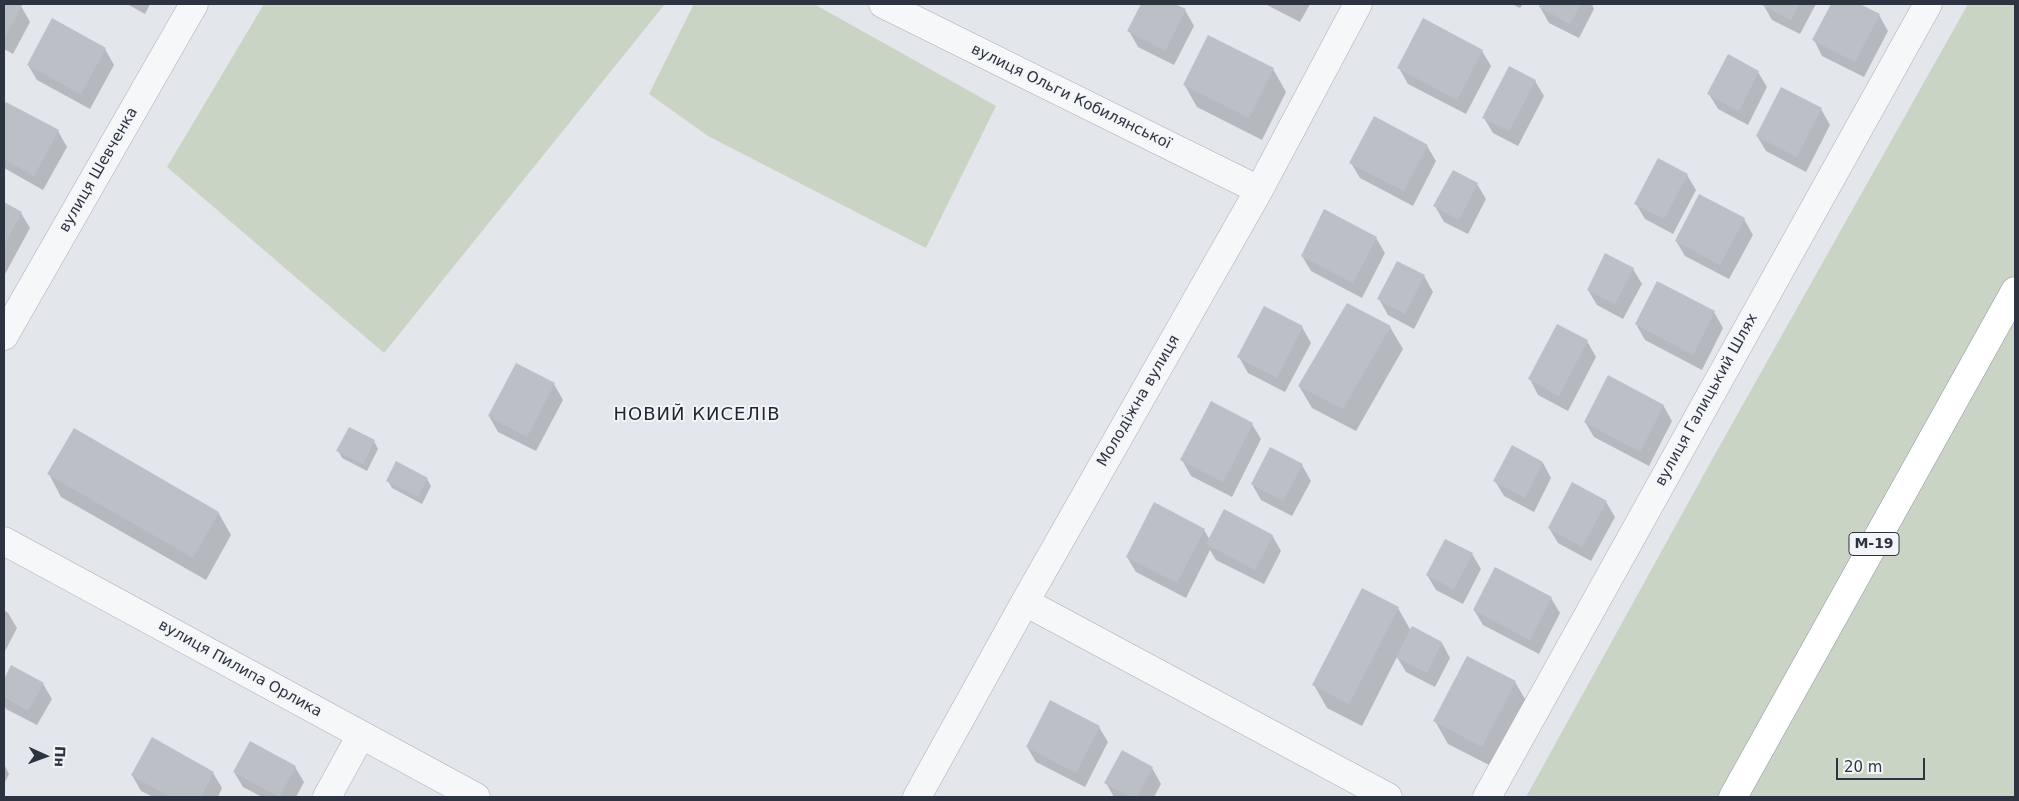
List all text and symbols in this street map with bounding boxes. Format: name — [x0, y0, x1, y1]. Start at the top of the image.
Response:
street label: вулиця Ольги Кобилянської — [968, 41, 1174, 153]
street label: вулиця Шевченка — [56, 104, 142, 236]
street label: вулиця Галицький Шлях — [1652, 311, 1762, 489]
street label: Молодіжна вулиця — [1094, 332, 1184, 470]
district label: НОВИЙ КИСЕЛІВ — [612, 404, 782, 426]
road number: М-19 — [1849, 532, 1899, 556]
street label: вулиця Пилипа Орлика — [155, 617, 325, 721]
north arrow — [20, 731, 70, 781]
text: Пн — [52, 746, 68, 767]
scale bar — [1839, 748, 1928, 780]
text: 20 m — [1844, 758, 1882, 776]

